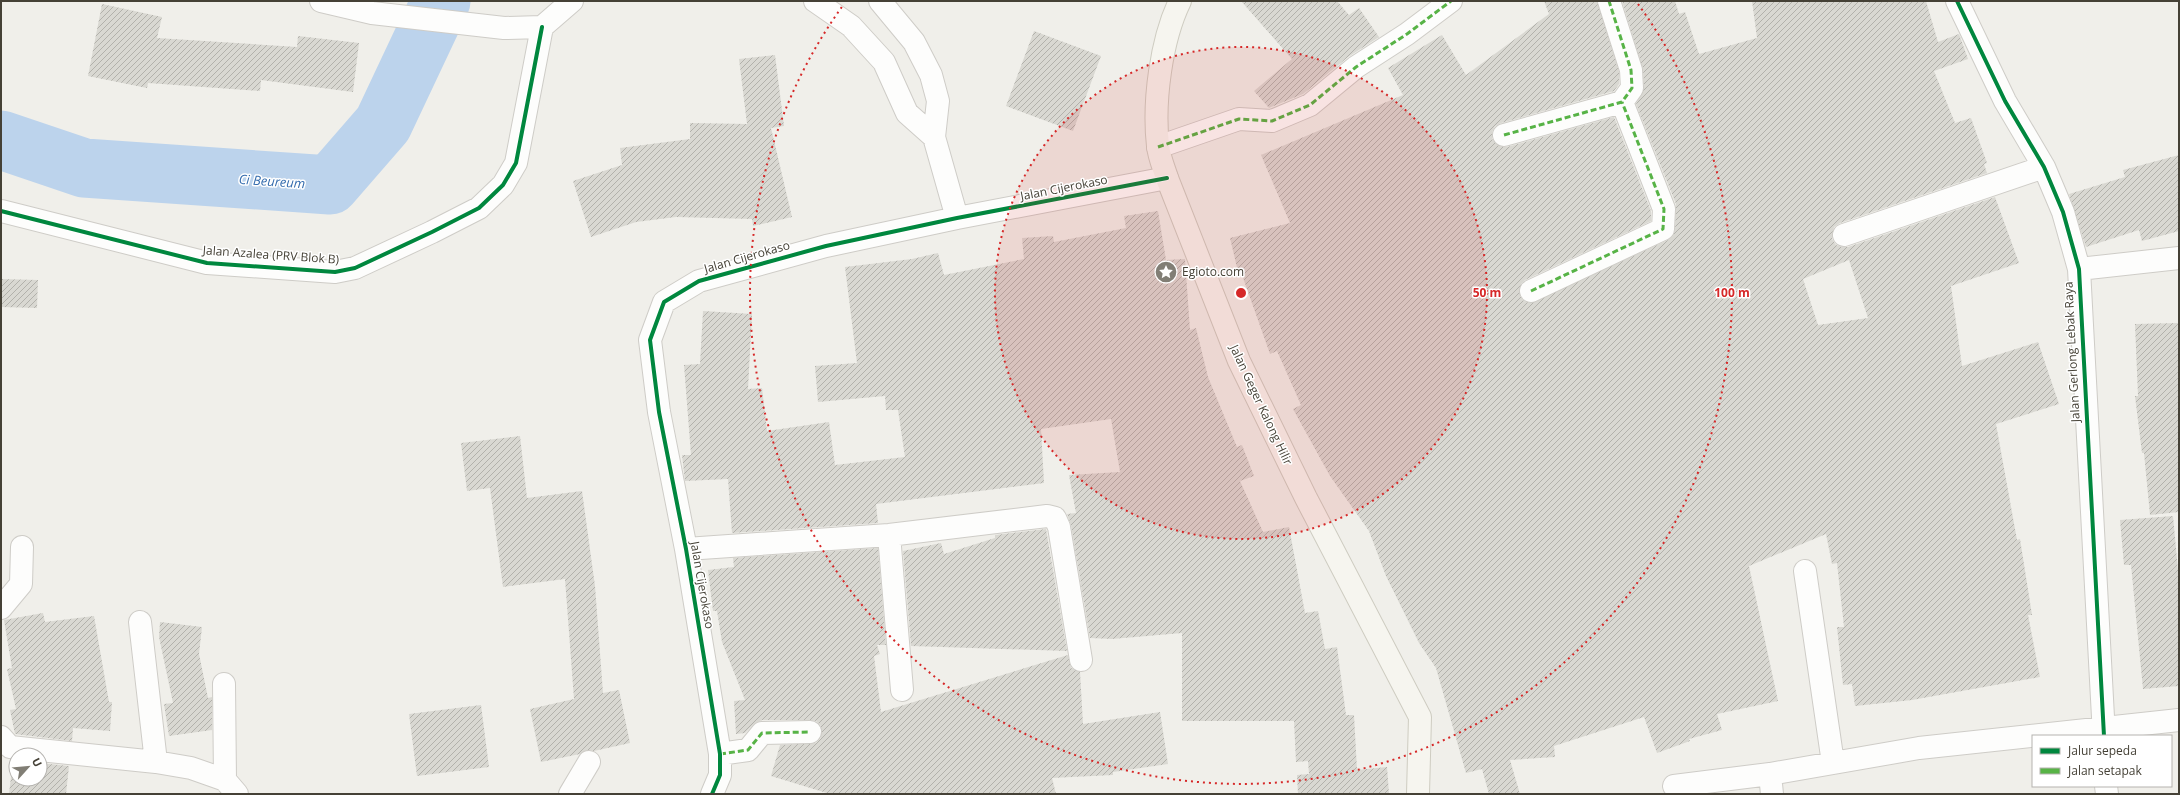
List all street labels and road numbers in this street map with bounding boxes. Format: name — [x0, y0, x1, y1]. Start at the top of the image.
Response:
street label: Jalan Cijerokaso — [1018, 171, 1109, 204]
street label: Jalan Cijerokaso — [701, 236, 792, 277]
street label: Jalan Azalea (PRV Blok B) — [201, 241, 340, 268]
street label: Jalan Gerlong Lebak Raya — [2059, 281, 2084, 424]
street label: Jalan Geger Kalong Hilir — [1226, 341, 1297, 468]
street label: Jalan Cijerokaso — [686, 539, 719, 630]

